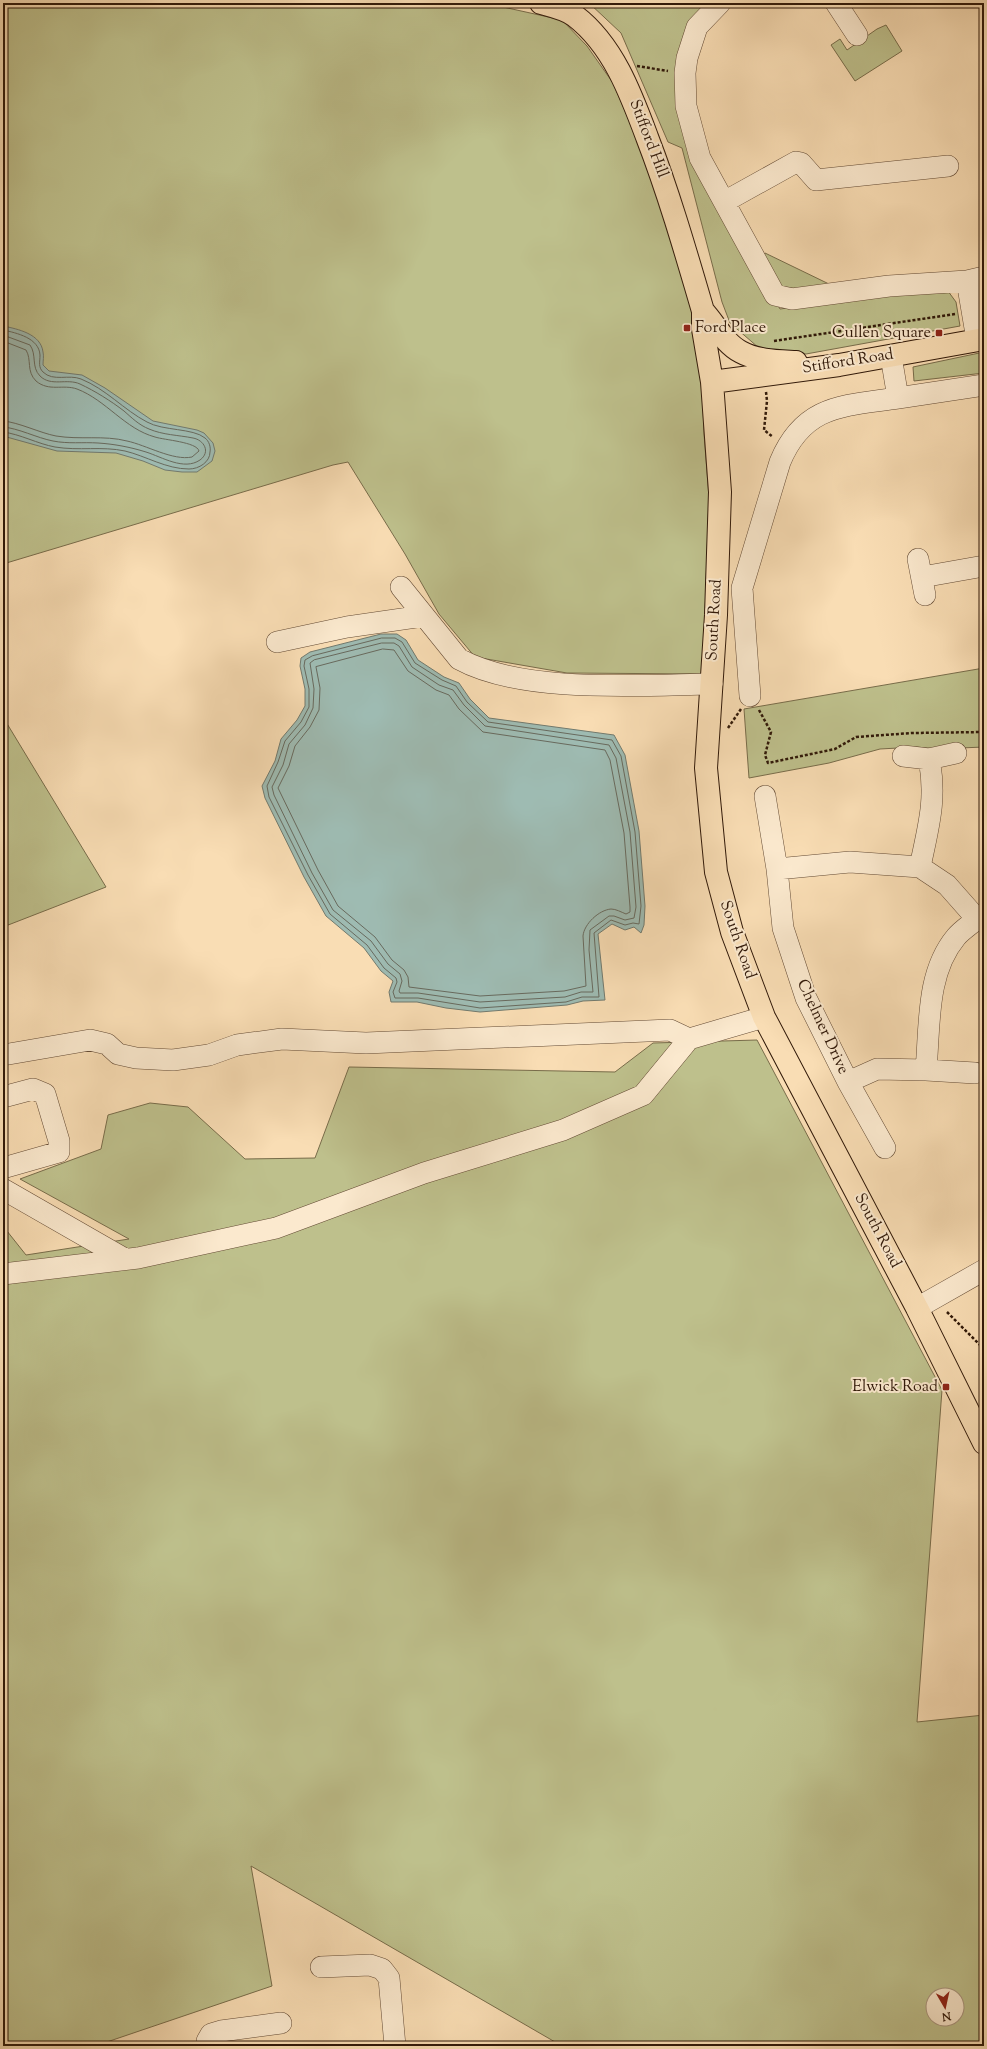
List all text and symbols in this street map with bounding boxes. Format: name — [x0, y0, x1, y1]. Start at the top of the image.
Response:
street label: Stifford Hill — [623, 96, 674, 182]
place label: Ford Place — [695, 317, 766, 340]
place label: Cullen Square — [832, 322, 931, 345]
marker: Ford Place — [682, 323, 692, 333]
marker: Cullen Square — [934, 328, 944, 338]
street label: Stifford Road — [801, 343, 895, 381]
street label: South Road — [701, 579, 729, 661]
street label: South Road — [713, 898, 761, 982]
street label: Chelmer Drive — [790, 976, 854, 1078]
street label: South Road — [848, 1190, 906, 1272]
place label: Elwick Road — [852, 1376, 938, 1399]
marker: Elwick Road — [941, 1382, 951, 1392]
north arrow — [925, 1987, 965, 2027]
text: N — [941, 2007, 953, 2025]

